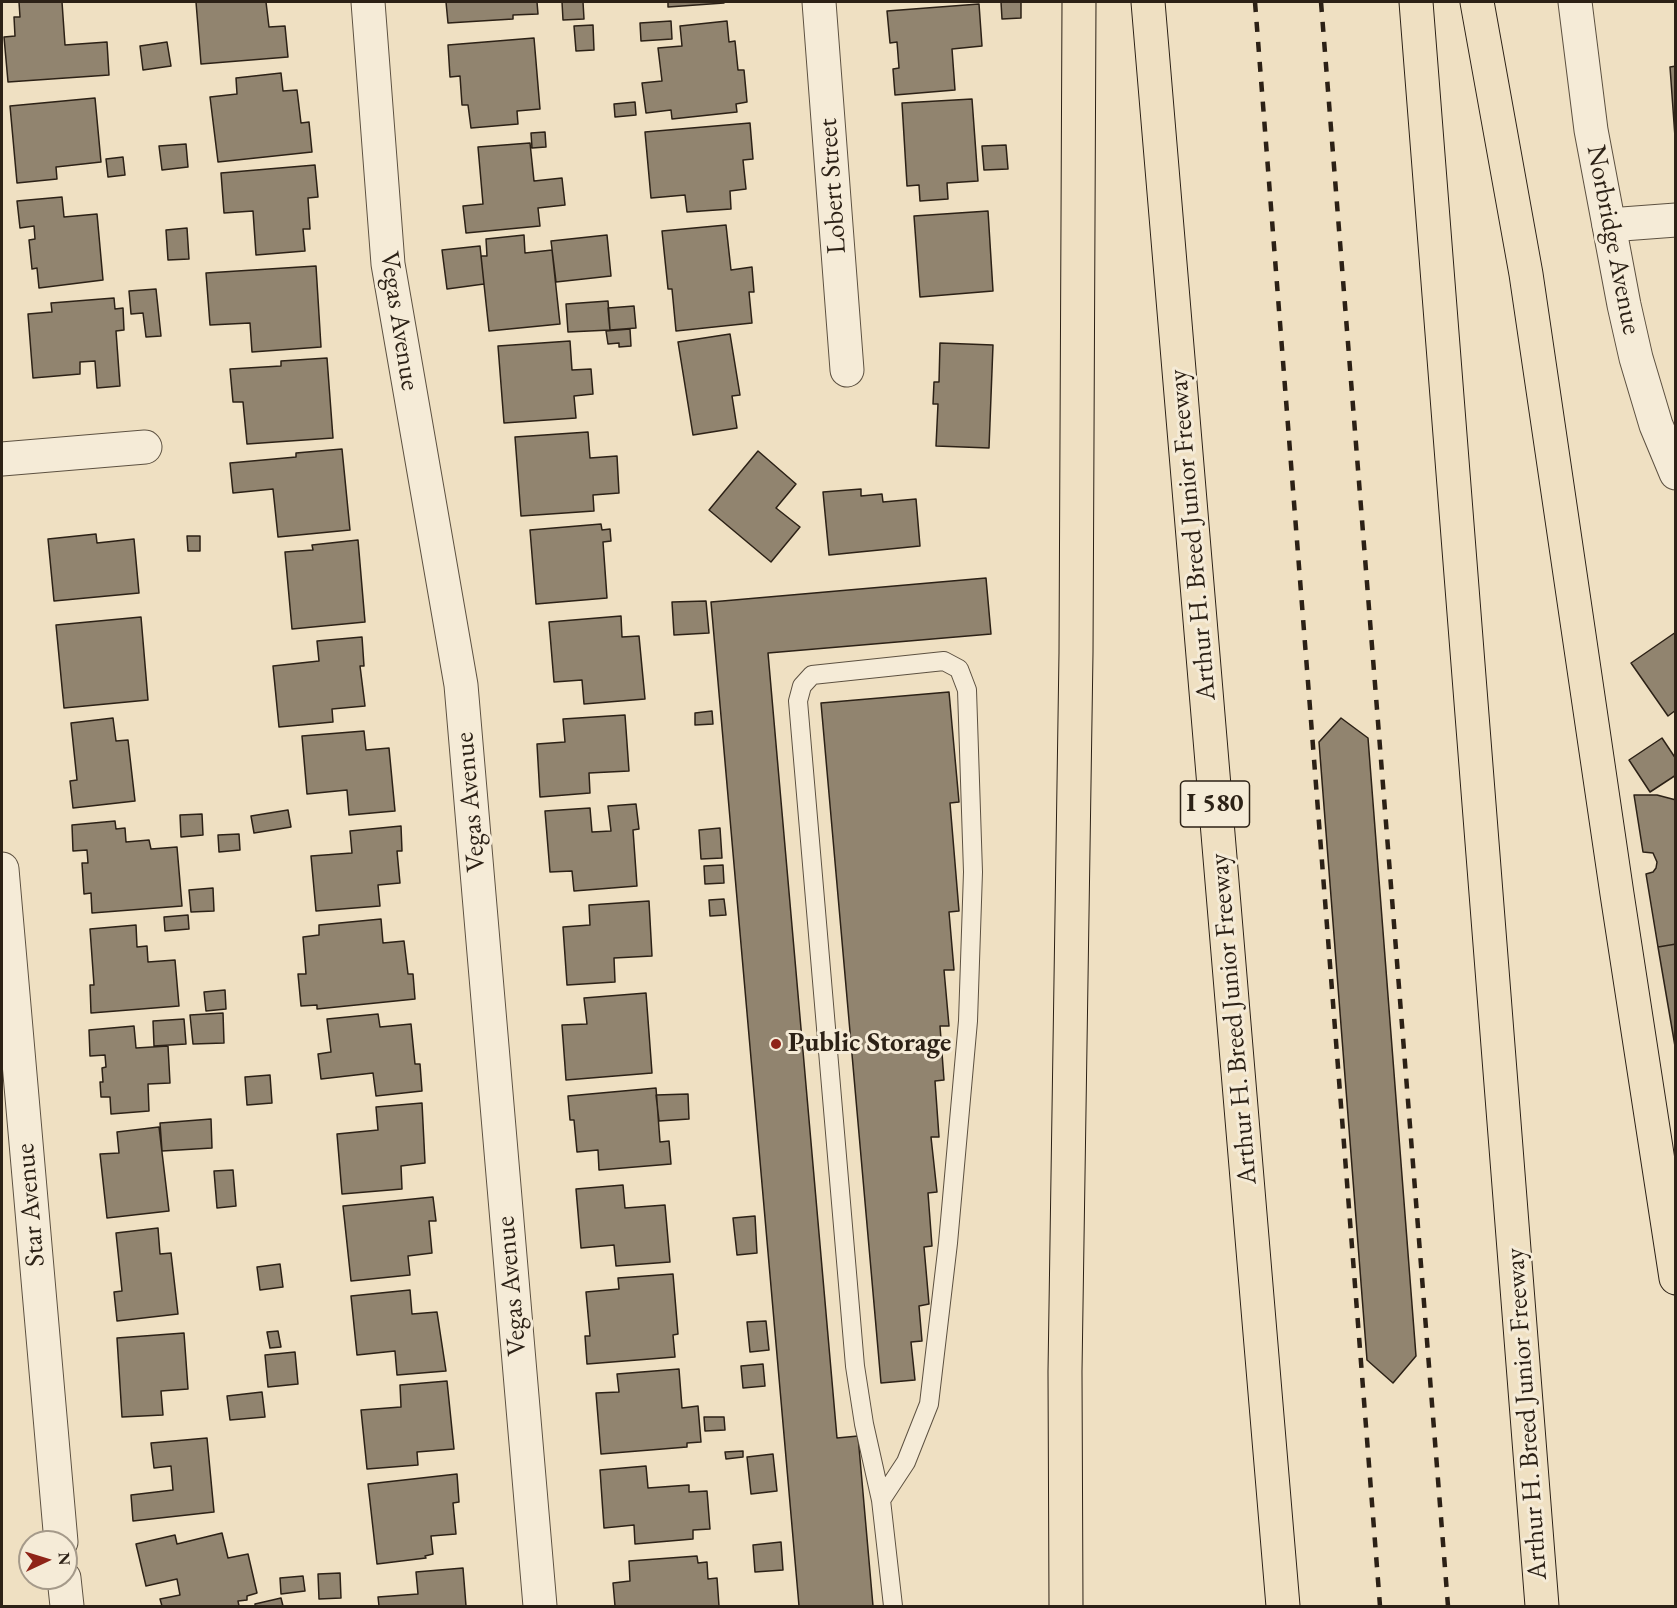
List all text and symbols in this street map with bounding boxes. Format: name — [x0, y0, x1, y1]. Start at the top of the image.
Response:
street label: Lobert Street — [812, 117, 854, 255]
street label: Norbridge Avenue — [1579, 143, 1647, 337]
street label: Vegas Avenue — [372, 249, 426, 393]
street label: Arthur H. Breed Junior Freeway — [1162, 368, 1224, 702]
street label: Vegas Avenue — [449, 731, 493, 873]
road number: I 580 — [1180, 781, 1250, 827]
street label: Arthur H. Breed Junior Freeway — [1203, 852, 1265, 1186]
place label: Public Storage — [788, 1028, 951, 1060]
marker: Public Storage — [769, 1037, 783, 1051]
street label: Star Avenue — [9, 1142, 53, 1268]
street label: Vegas Avenue — [490, 1215, 534, 1357]
street label: Arthur H. Breed Junior Freeway — [1499, 1247, 1555, 1581]
north arrow — [18, 1530, 78, 1590]
text: N — [54, 1552, 75, 1566]

